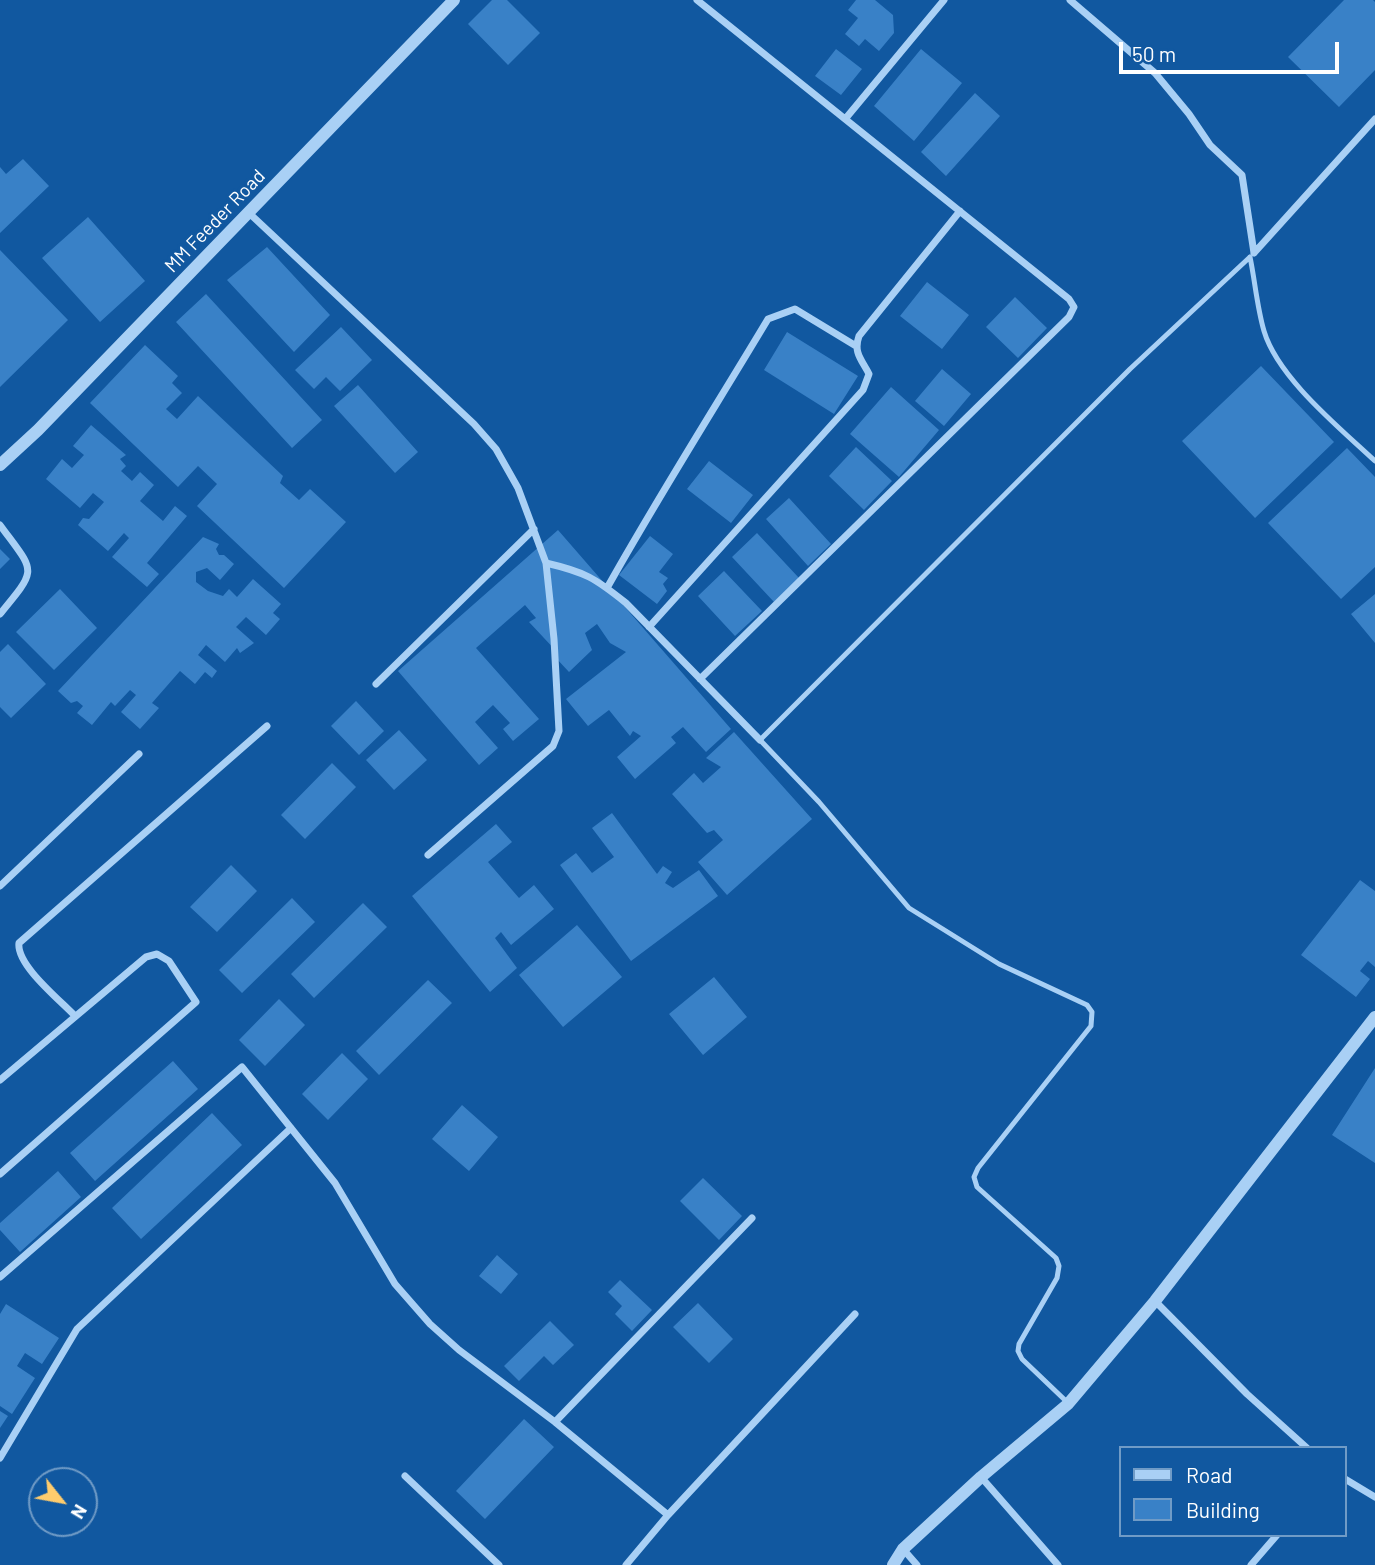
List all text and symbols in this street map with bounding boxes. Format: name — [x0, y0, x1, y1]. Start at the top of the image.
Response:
scale bar — [1123, 28, 1344, 72]
text: 50 m — [1132, 41, 1176, 66]
street label: MM Feeder Road — [160, 165, 270, 277]
legend — [1120, 1446, 1347, 1537]
text: Road — [1186, 1462, 1232, 1487]
north arrow — [28, 1467, 98, 1537]
text: Building — [1186, 1497, 1260, 1522]
text: N — [67, 1501, 93, 1523]

